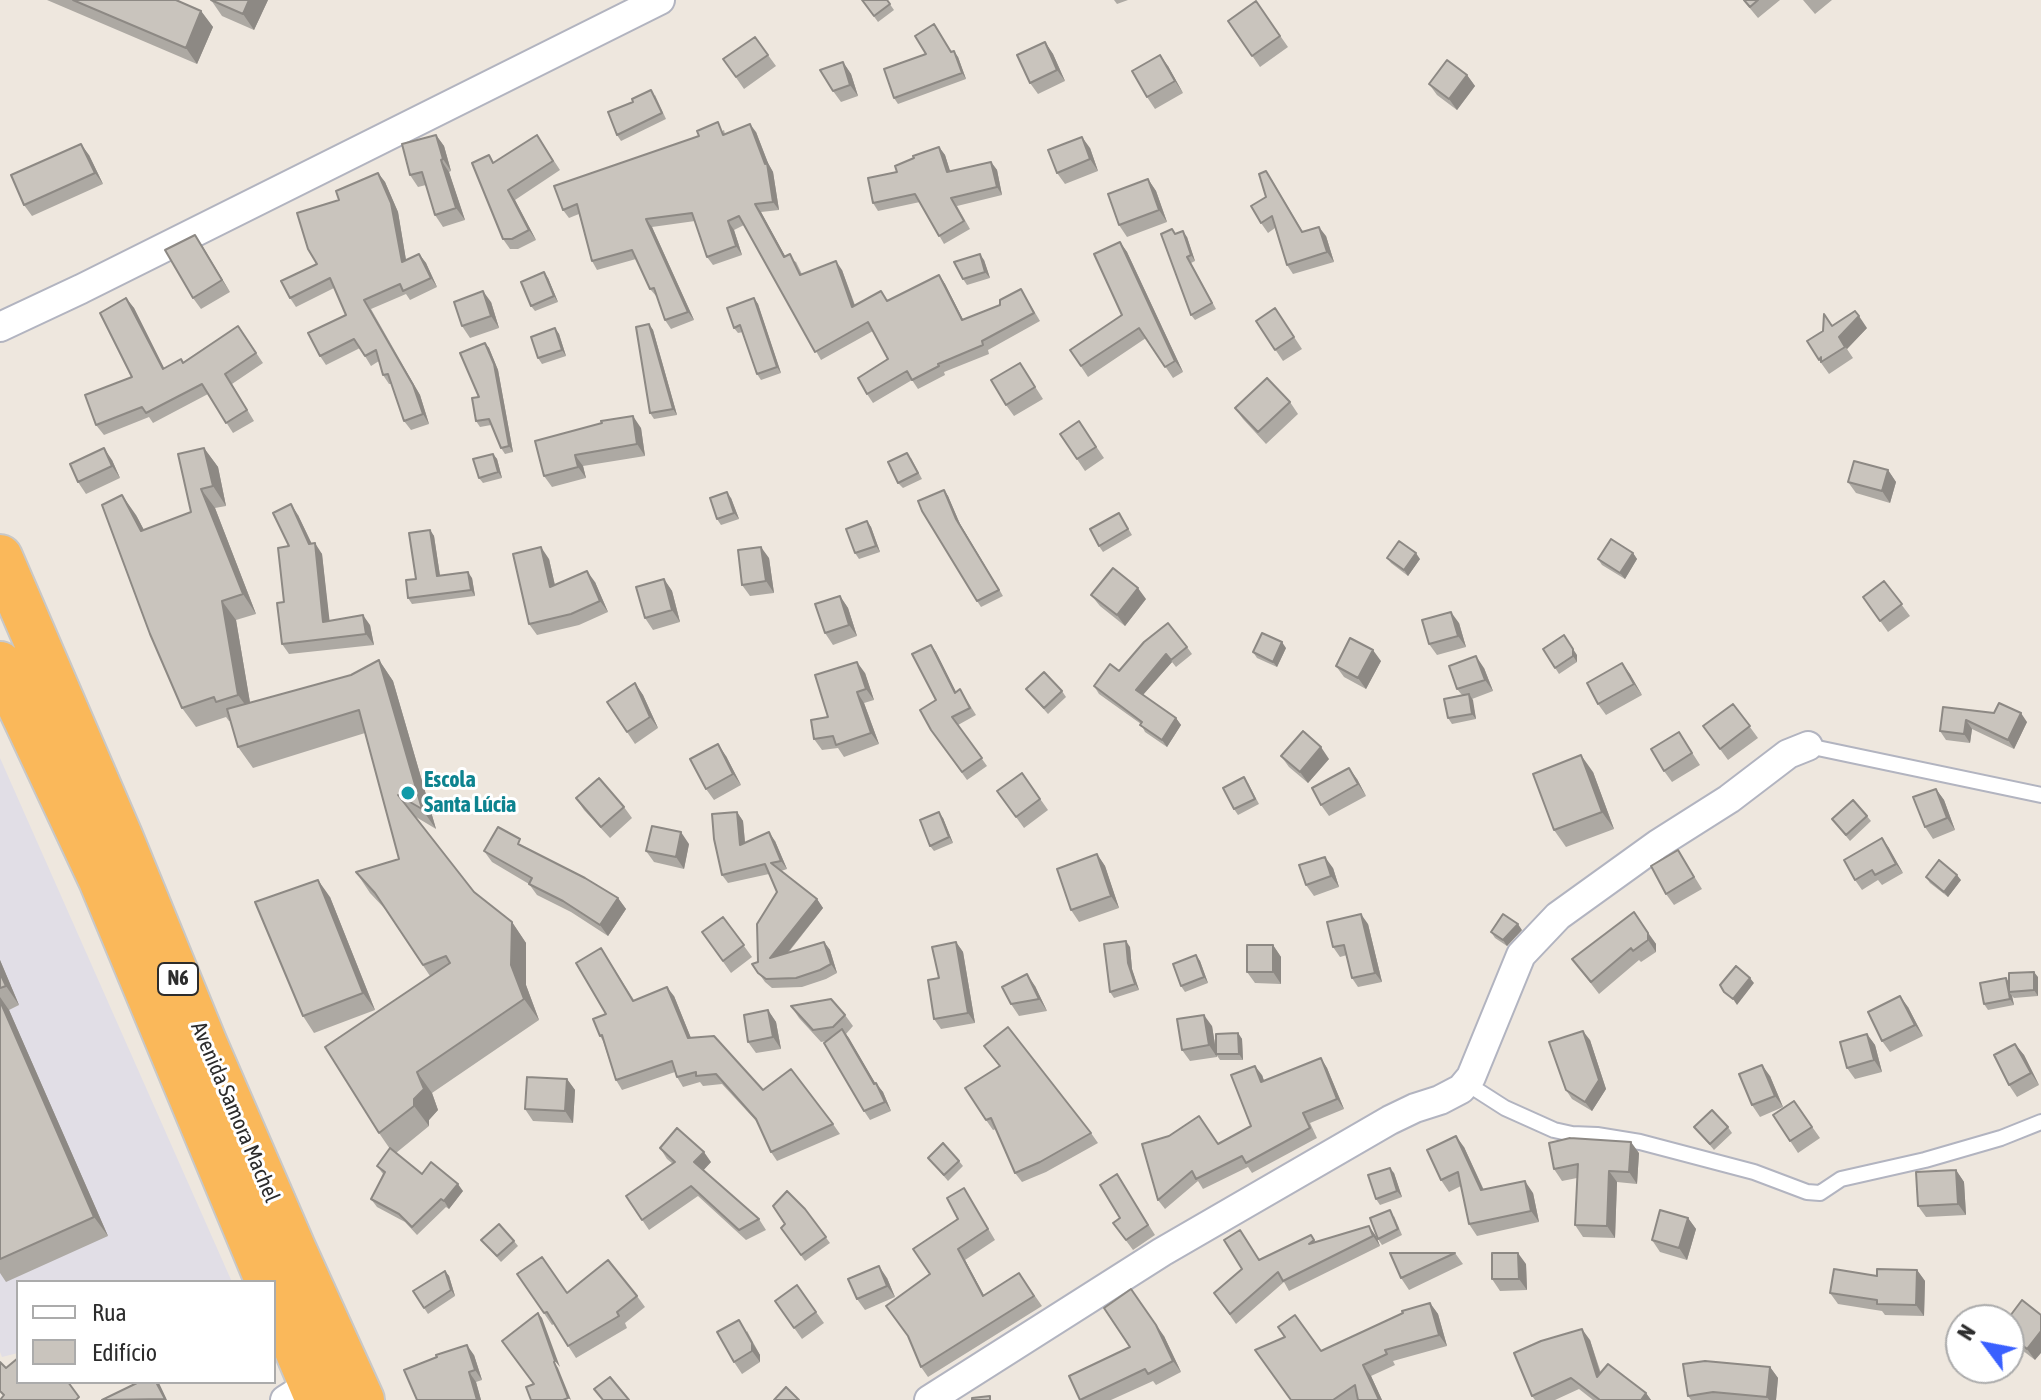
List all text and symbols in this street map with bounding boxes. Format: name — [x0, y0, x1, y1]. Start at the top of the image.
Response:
place label: Escola Santa Lúcia — [424, 767, 516, 818]
marker: Escola Santa Lúcia — [399, 784, 417, 802]
road number: N6 — [158, 963, 198, 995]
street label: Avenida Samora Machel — [185, 1018, 285, 1206]
legend — [16, 1280, 276, 1384]
text: Rua — [92, 1299, 127, 1326]
north arrow — [1945, 1304, 2025, 1384]
text: N — [1952, 1320, 1981, 1345]
text: Edifício — [92, 1339, 157, 1366]

